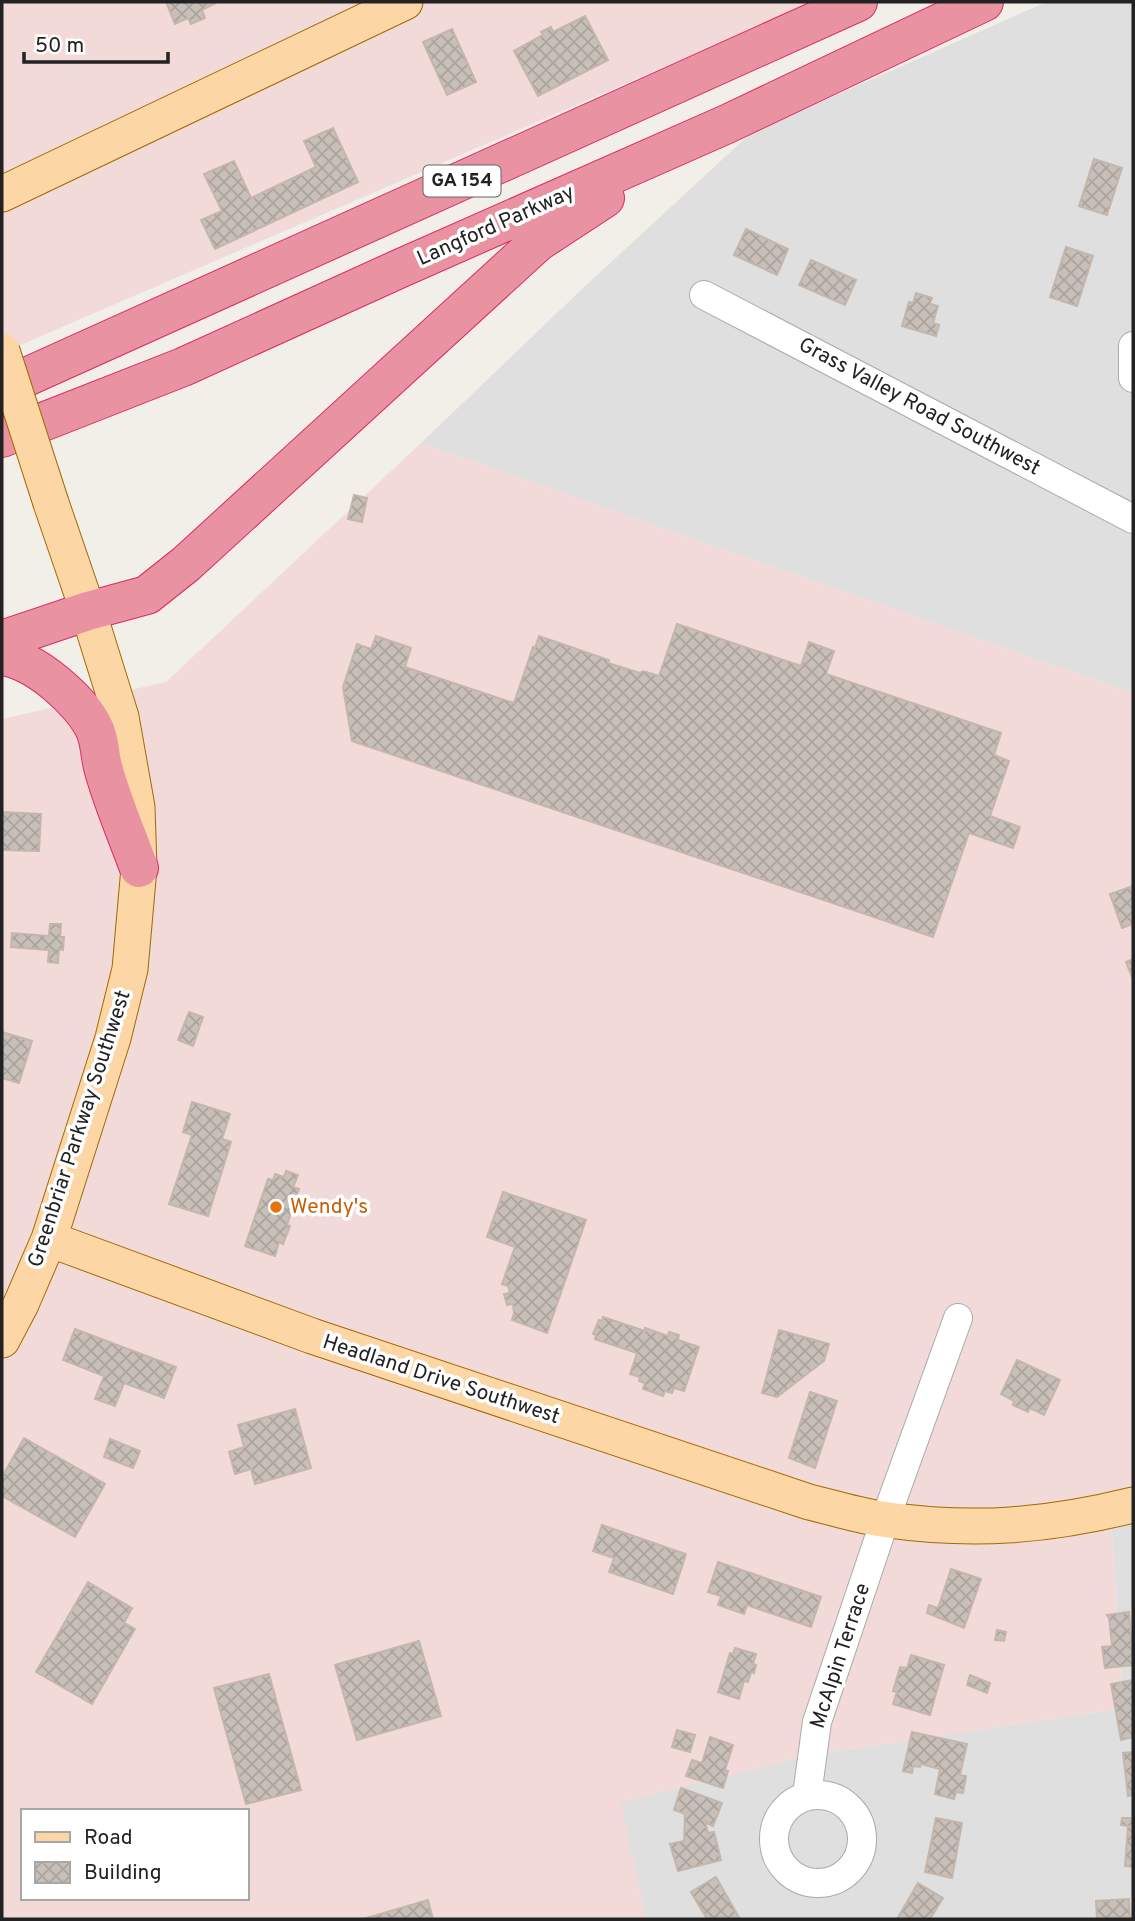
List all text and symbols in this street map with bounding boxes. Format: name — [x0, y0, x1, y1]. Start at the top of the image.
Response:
scale bar — [24, 21, 168, 65]
text: 50 m — [35, 33, 84, 60]
road number: GA 154 — [424, 166, 500, 196]
street label: Langford Parkway — [413, 179, 579, 273]
street label: Grass Valley Road Southwest — [793, 332, 1045, 482]
street label: Greenbriar Parkway Southwest — [22, 987, 138, 1271]
place label: Wendy's — [290, 1194, 368, 1221]
marker: Wendy's — [268, 1199, 284, 1215]
street label: Headland Drive Southwest — [319, 1329, 563, 1431]
street label: McAlpin Terrace — [805, 1580, 877, 1732]
legend — [21, 1809, 248, 1900]
text: Road — [84, 1825, 133, 1852]
text: Building — [84, 1860, 162, 1887]

